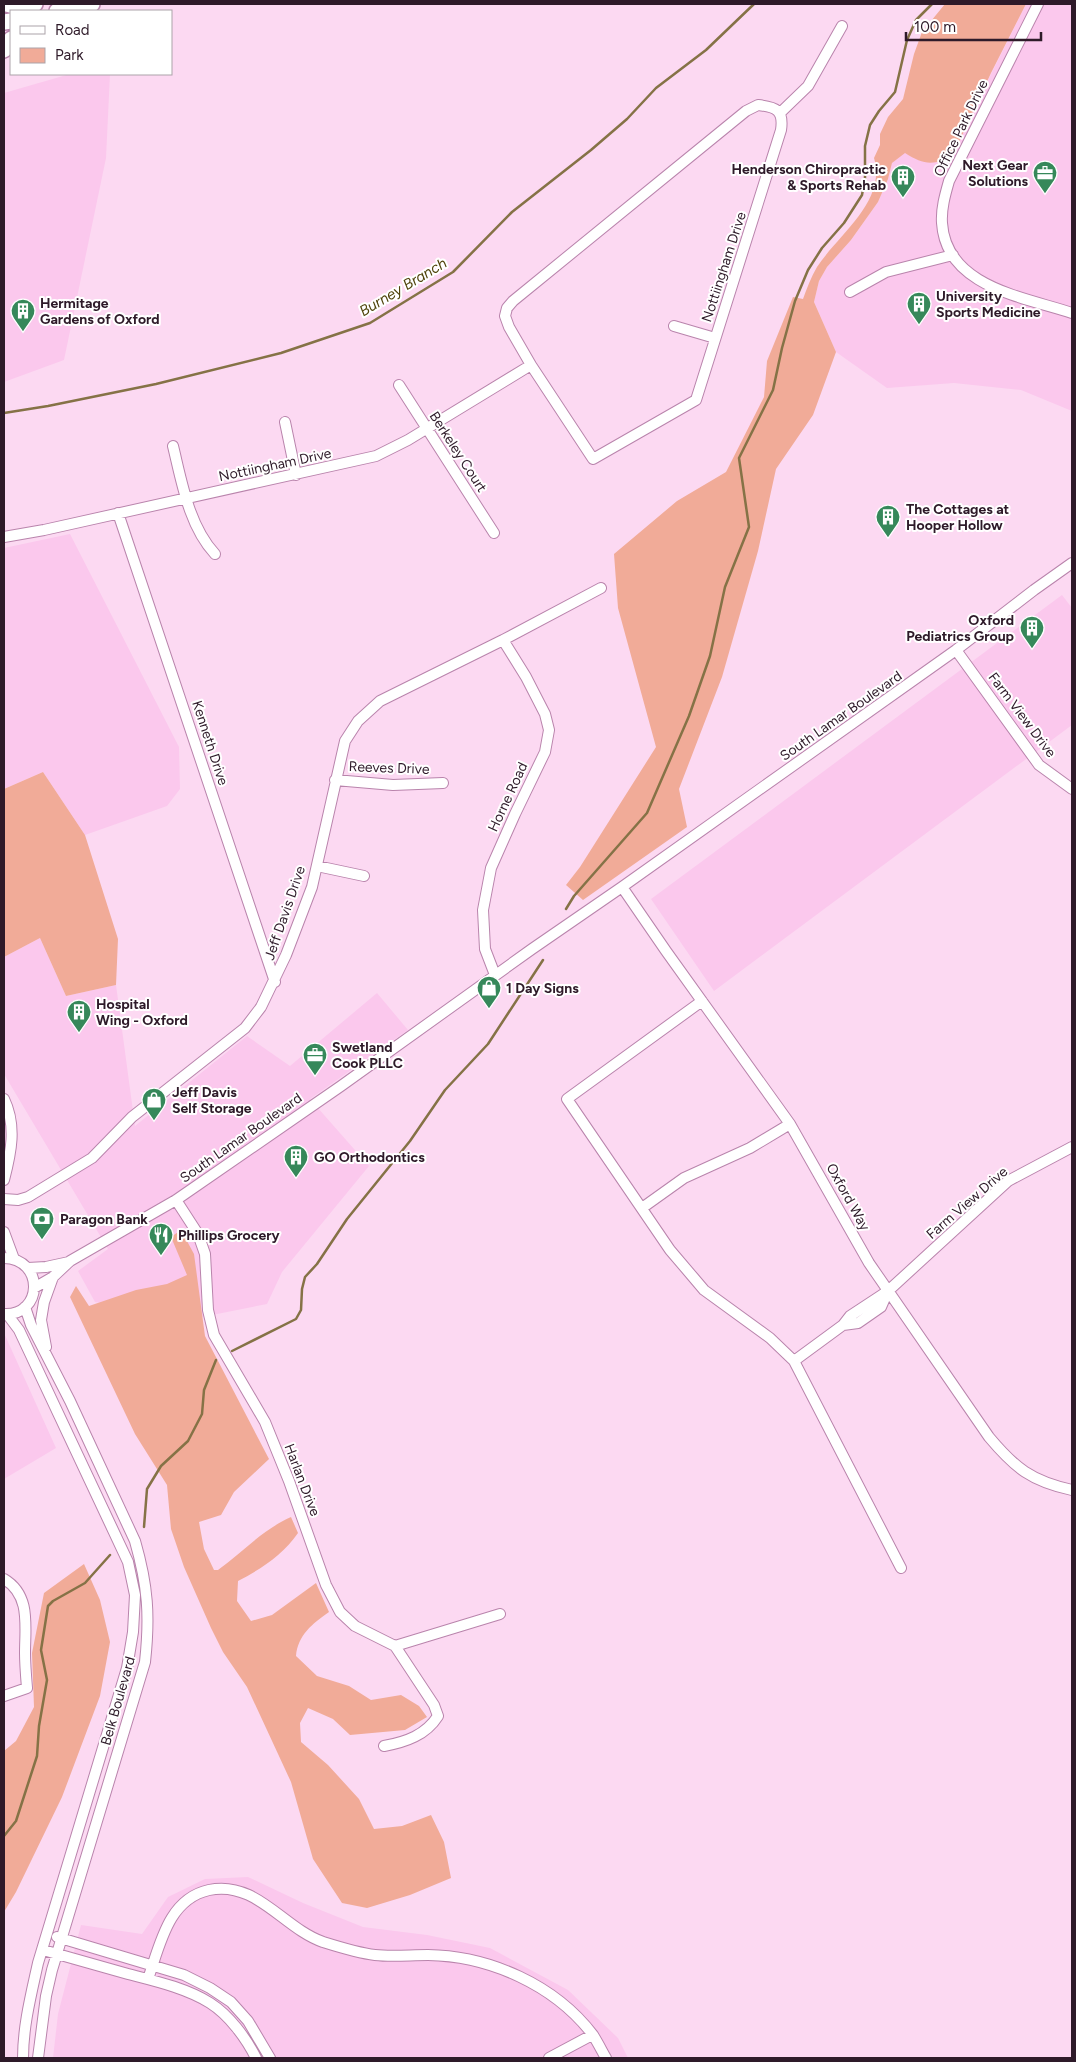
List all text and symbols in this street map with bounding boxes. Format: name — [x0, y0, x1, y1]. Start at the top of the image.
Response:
legend — [10, 10, 172, 75]
scale bar — [906, 10, 1041, 42]
text: 100 m — [914, 18, 956, 36]
text: Road — [55, 21, 90, 39]
text: Park — [55, 46, 84, 64]
street label: Office Park Drive — [930, 77, 992, 179]
place label: Next Gear Solutions — [962, 157, 1029, 190]
office icon: Next Gear Solutions — [1032, 160, 1058, 194]
place label: Henderson Chiropractic & Sports Rehab — [731, 161, 886, 194]
building icon: Henderson Chiropractic & Sports Rehab — [890, 164, 916, 198]
street label: Nottiingham Drive — [698, 209, 750, 324]
water label: Burney Branch — [356, 254, 450, 320]
place label: University Sports Medicine — [936, 288, 1041, 321]
building icon: University Sports Medicine — [906, 291, 932, 325]
place label: Hermitage Gardens of Oxford — [40, 295, 160, 328]
building icon: Hermitage Gardens of Oxford — [10, 298, 36, 332]
street label: Berkeley Court — [426, 409, 490, 495]
street label: Nottiingham Drive — [217, 445, 333, 485]
place label: The Cottages at Hooper Hollow — [906, 501, 1010, 534]
building icon: The Cottages at Hooper Hollow — [875, 504, 901, 538]
place label: Oxford Pediatrics Group — [906, 612, 1014, 645]
building icon: Oxford Pediatrics Group — [1019, 615, 1045, 649]
street label: South Lamar Boulevard — [777, 667, 905, 765]
street label: Farm View Drive — [985, 669, 1060, 761]
street label: Kenneth Drive — [188, 698, 232, 788]
street label: Reeves Drive — [348, 758, 430, 778]
street label: Horne Road — [485, 760, 531, 834]
street label: Jeff Davis Drive — [261, 863, 309, 962]
shop icon: 1 Day Signs — [476, 975, 502, 1009]
place label: 1 Day Signs — [506, 980, 579, 997]
place label: Hospital Wing - Oxford — [96, 996, 188, 1029]
building icon: Hospital Wing - Oxford — [66, 999, 92, 1033]
place label: Swetland Cook PLLC — [332, 1039, 403, 1072]
office icon: Swetland Cook PLLC — [302, 1042, 328, 1076]
place label: Jeff Davis Self Storage — [172, 1084, 252, 1117]
shop icon: Jeff Davis Self Storage — [141, 1087, 167, 1121]
street label: South Lamar Boulevard — [177, 1089, 305, 1187]
building icon: GO Orthodontics — [283, 1144, 309, 1178]
place label: GO Orthodontics — [314, 1149, 425, 1166]
street label: Oxford Way — [823, 1160, 874, 1234]
street label: Farm View Drive — [923, 1163, 1011, 1243]
bank icon: Paragon Bank — [29, 1206, 55, 1240]
place label: Paragon Bank — [60, 1211, 148, 1228]
restaurant icon: Phillips Grocery — [148, 1222, 174, 1256]
place label: Phillips Grocery — [178, 1227, 280, 1244]
street label: Harlan Drive — [280, 1441, 324, 1519]
street label: Belk Boulevard — [97, 1655, 139, 1747]

